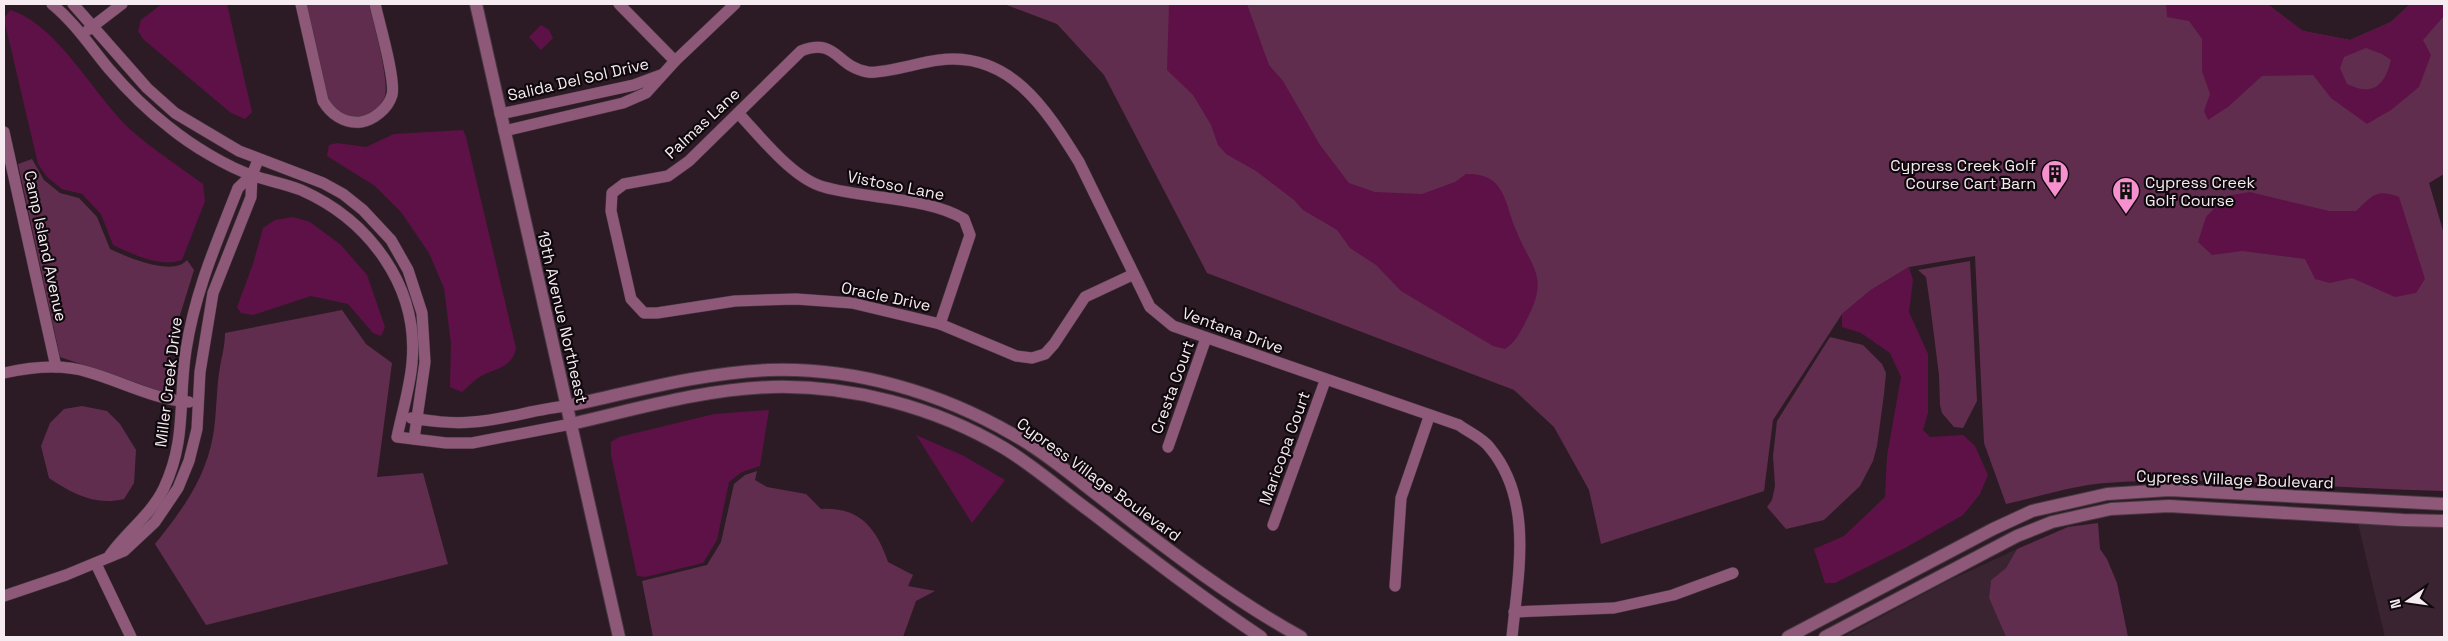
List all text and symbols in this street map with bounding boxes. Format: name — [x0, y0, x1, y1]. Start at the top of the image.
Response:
street label: Salida Del Sol Drive — [505, 53, 651, 106]
street label: Palmas Lane — [660, 83, 744, 164]
place label: Cypress Creek Golf Course Cart Barn — [1890, 155, 2036, 194]
building icon: Cypress Creek Golf Course Cart Barn — [2040, 159, 2070, 198]
street label: Vistoso Lane — [845, 166, 946, 205]
street label: Camp Island Avenue — [19, 169, 72, 323]
place label: Cypress Creek Golf Course — [2145, 172, 2256, 211]
building icon: Cypress Creek Golf Course — [2111, 176, 2141, 215]
street label: 19th Avenue Northeast — [532, 229, 593, 405]
street label: Oracle Drive — [839, 277, 933, 316]
street label: Ventana Drive — [1179, 302, 1286, 359]
street label: Miller Creek Drive — [150, 316, 187, 448]
street label: Cresta Court — [1146, 338, 1199, 437]
street label: Maricopa Court — [1254, 388, 1315, 508]
street label: Cypress Village Boulevard — [1013, 413, 1185, 546]
street label: Cypress Village Boulevard — [2136, 466, 2334, 493]
north arrow — [2383, 576, 2433, 626]
text: N — [2386, 597, 2405, 611]

